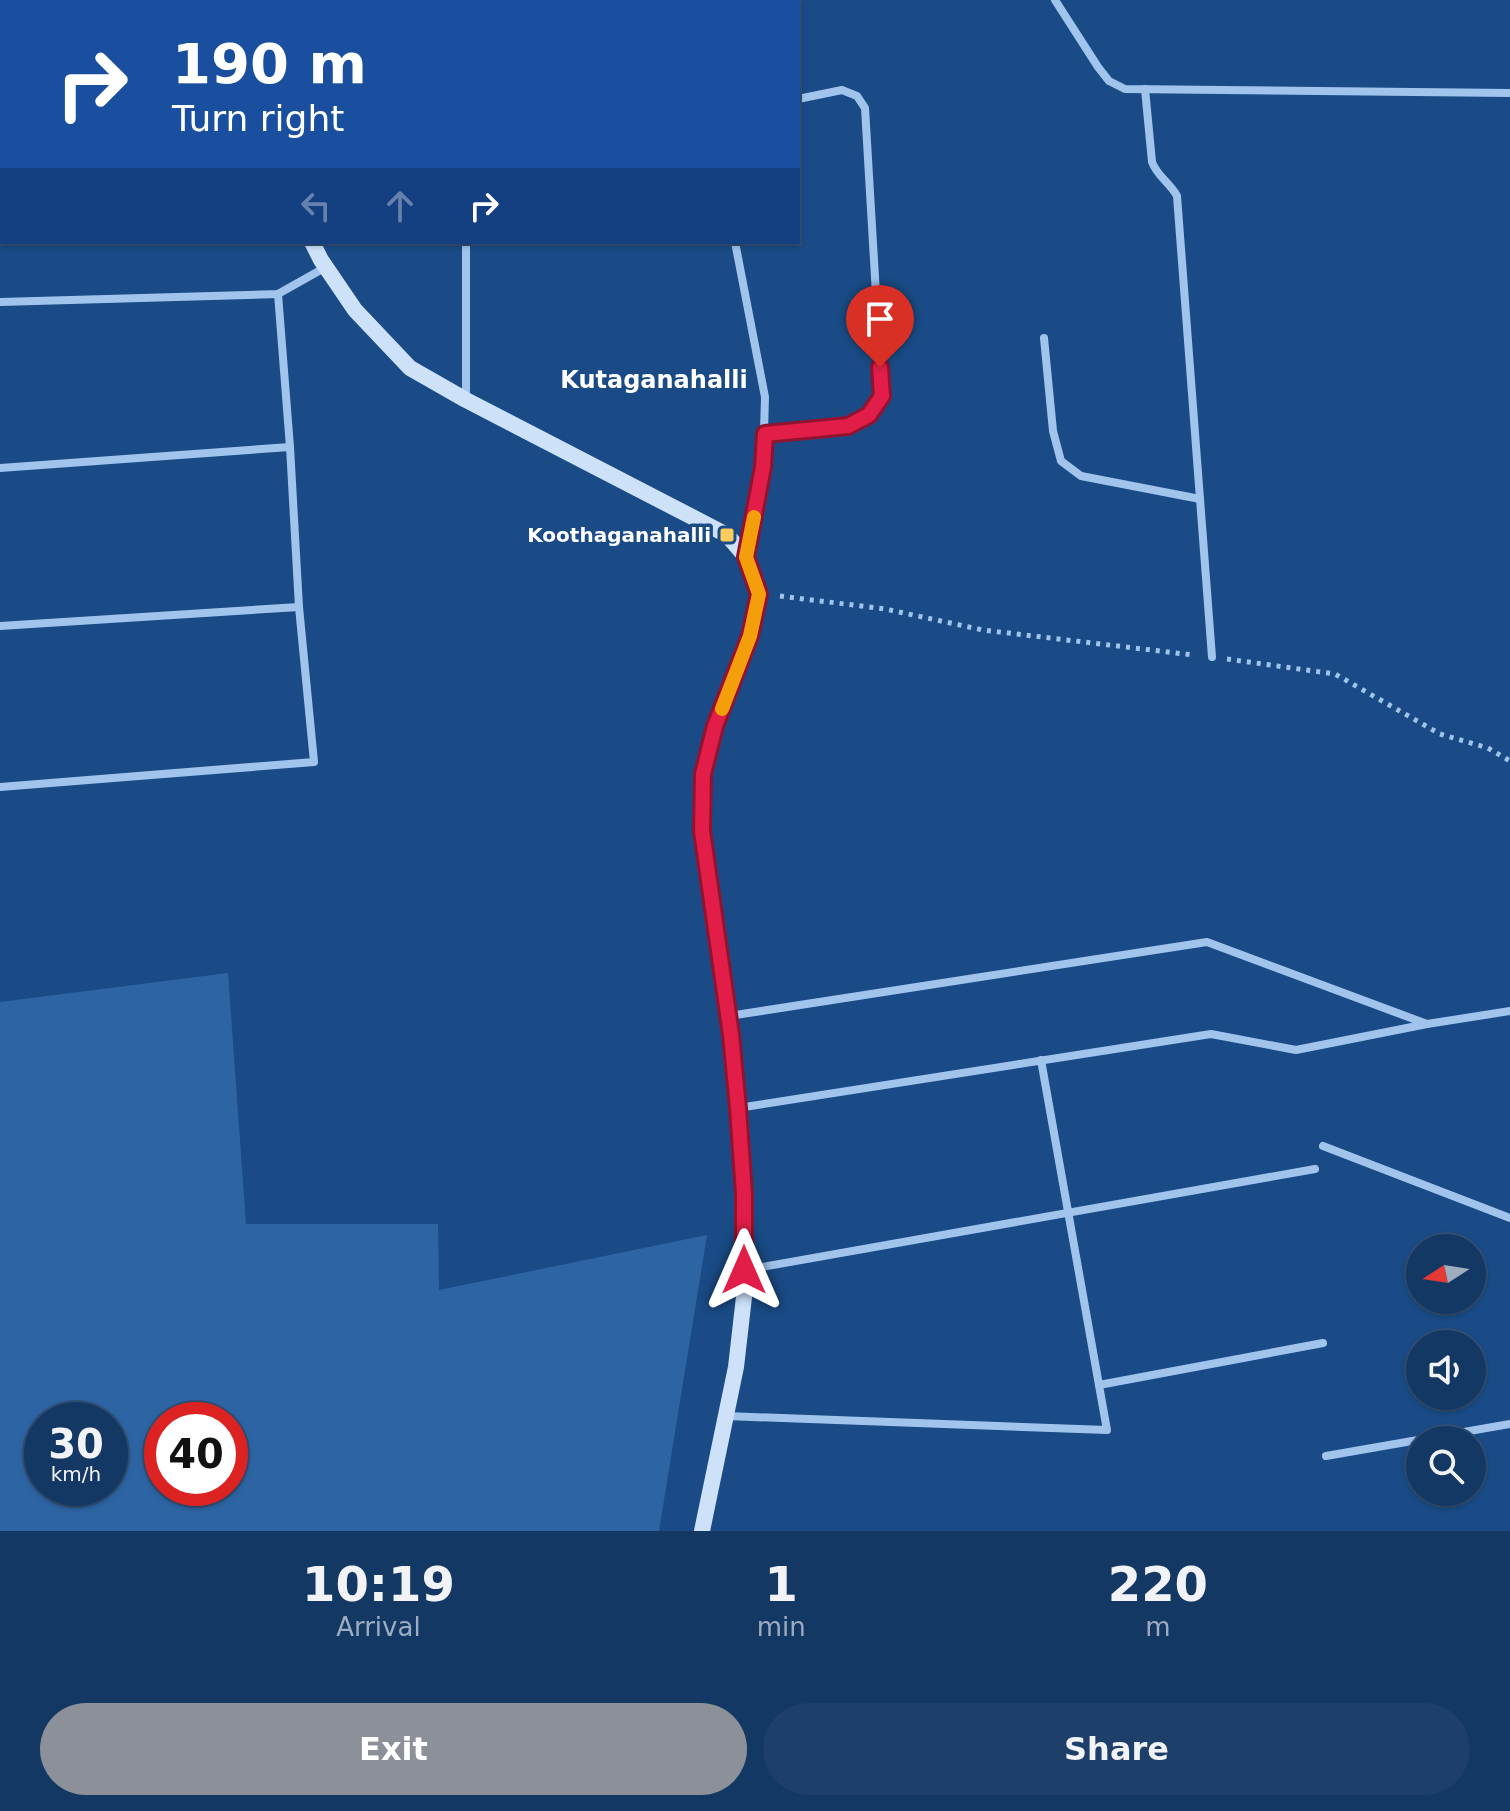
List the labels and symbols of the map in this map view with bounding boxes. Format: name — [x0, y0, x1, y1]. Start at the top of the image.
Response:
pin — [846, 285, 914, 367]
district label: Kutaganahalli — [560, 366, 748, 394]
place label: Koothaganahalli — [527, 523, 711, 547]
marker: Koothaganahalli — [718, 526, 736, 544]
position arrow — [702, 1228, 786, 1312]
north arrow — [1406, 1234, 1486, 1314]
speed limit sign: 40 — [144, 1402, 248, 1506]

